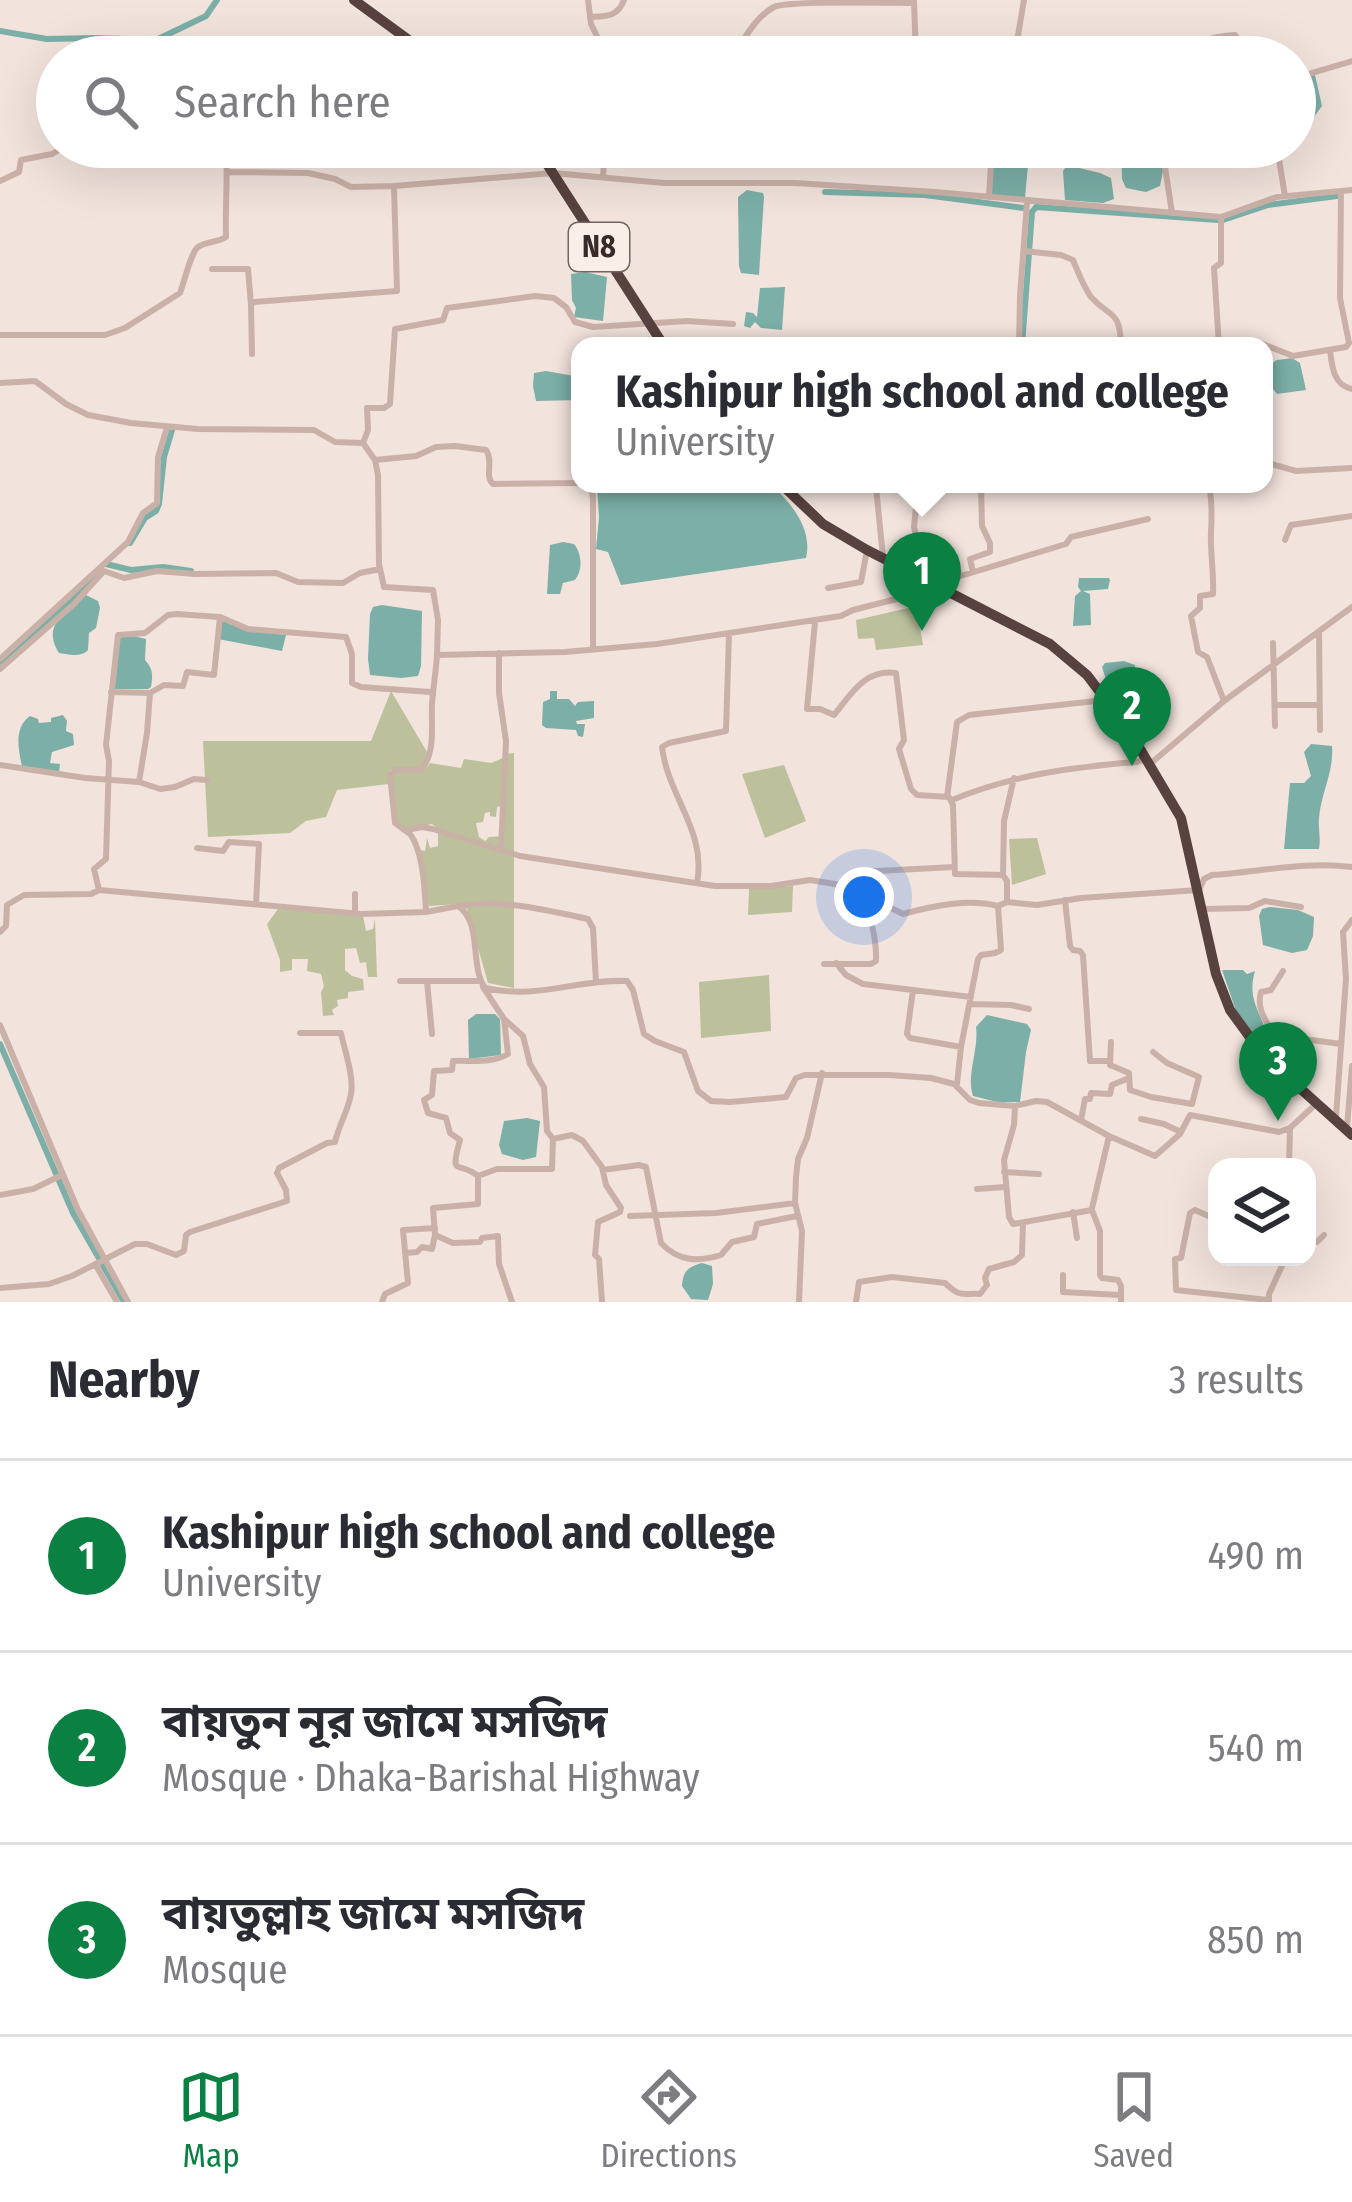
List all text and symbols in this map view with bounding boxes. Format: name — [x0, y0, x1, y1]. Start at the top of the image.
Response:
search box — [36, 36, 1316, 168]
icon: search — [78, 69, 144, 135]
text: Search here — [174, 75, 391, 129]
road number: N8 — [569, 223, 629, 271]
popup — [571, 337, 1273, 493]
text: Kashipur high school and college — [615, 365, 1229, 419]
text: University — [615, 419, 775, 465]
pin: 1 — [883, 532, 961, 631]
pin: 2 — [1093, 667, 1171, 766]
your location — [834, 867, 894, 927]
pin: 3 — [1239, 1022, 1317, 1121]
map controls — [1208, 1158, 1316, 1266]
button: layers — [1208, 1158, 1316, 1266]
text: Nearby — [48, 1349, 200, 1411]
text: 3 results — [1169, 1357, 1304, 1403]
text: Kashipur high school and college — [162, 1506, 776, 1560]
text: 1 — [79, 1533, 95, 1579]
text: 490 m — [1207, 1533, 1304, 1579]
text: University — [162, 1560, 321, 1606]
text: বায়তুন নূর জামে মসজিদ — [162, 1695, 608, 1749]
text: 2 — [78, 1725, 96, 1771]
text: 540 m — [1208, 1725, 1304, 1771]
text: Mosque · Dhaka-Barishal Highway — [162, 1755, 700, 1801]
text: বায়তুল্লাহ জামে মসজিদ — [162, 1887, 584, 1941]
text: 3 — [78, 1917, 96, 1963]
text: 850 m — [1207, 1917, 1304, 1963]
text: Mosque — [162, 1947, 287, 1993]
tab: Map — [178, 2064, 244, 2176]
tab: Directions — [600, 2064, 737, 2176]
tab: Saved — [1093, 2064, 1174, 2176]

